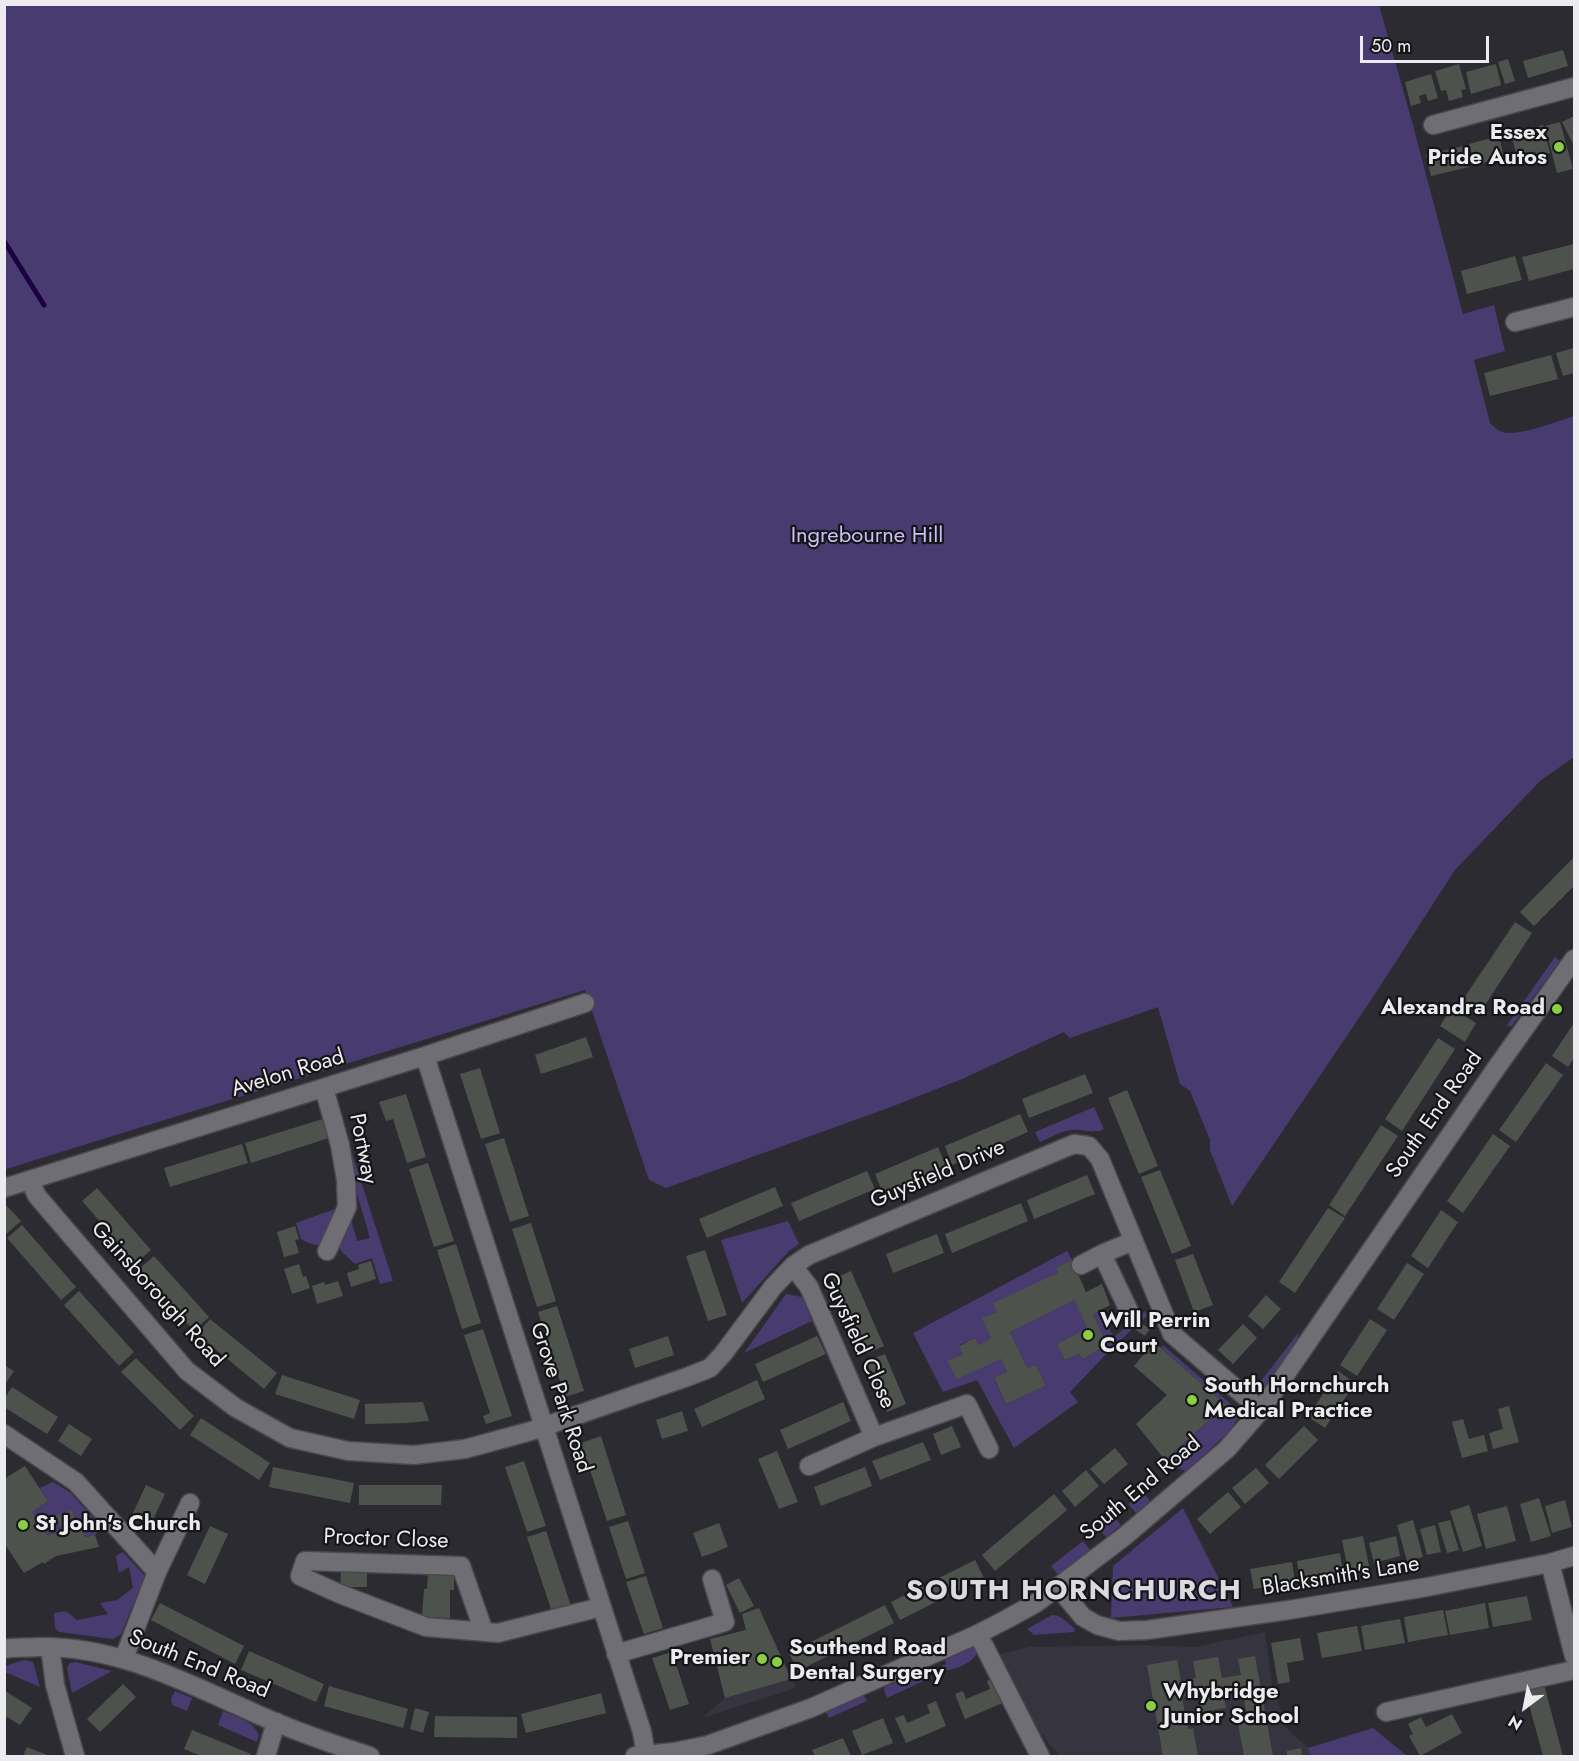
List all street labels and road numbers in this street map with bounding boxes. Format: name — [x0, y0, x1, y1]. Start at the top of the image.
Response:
street label: Avelon Road — [228, 1044, 348, 1104]
street label: South End Road — [1381, 1046, 1489, 1184]
street label: Portway — [342, 1111, 382, 1187]
street label: Guysfield Drive — [867, 1135, 1009, 1215]
street label: Gainsborough Road — [85, 1217, 229, 1373]
street label: Guysfield Close — [814, 1269, 900, 1413]
street label: Grove Park Road — [523, 1320, 597, 1476]
street label: South End Road — [1075, 1431, 1207, 1547]
street label: Proctor Close — [323, 1525, 449, 1555]
street label: Blacksmith's Lane — [1260, 1552, 1422, 1602]
street label: South End Road — [125, 1625, 273, 1705]

